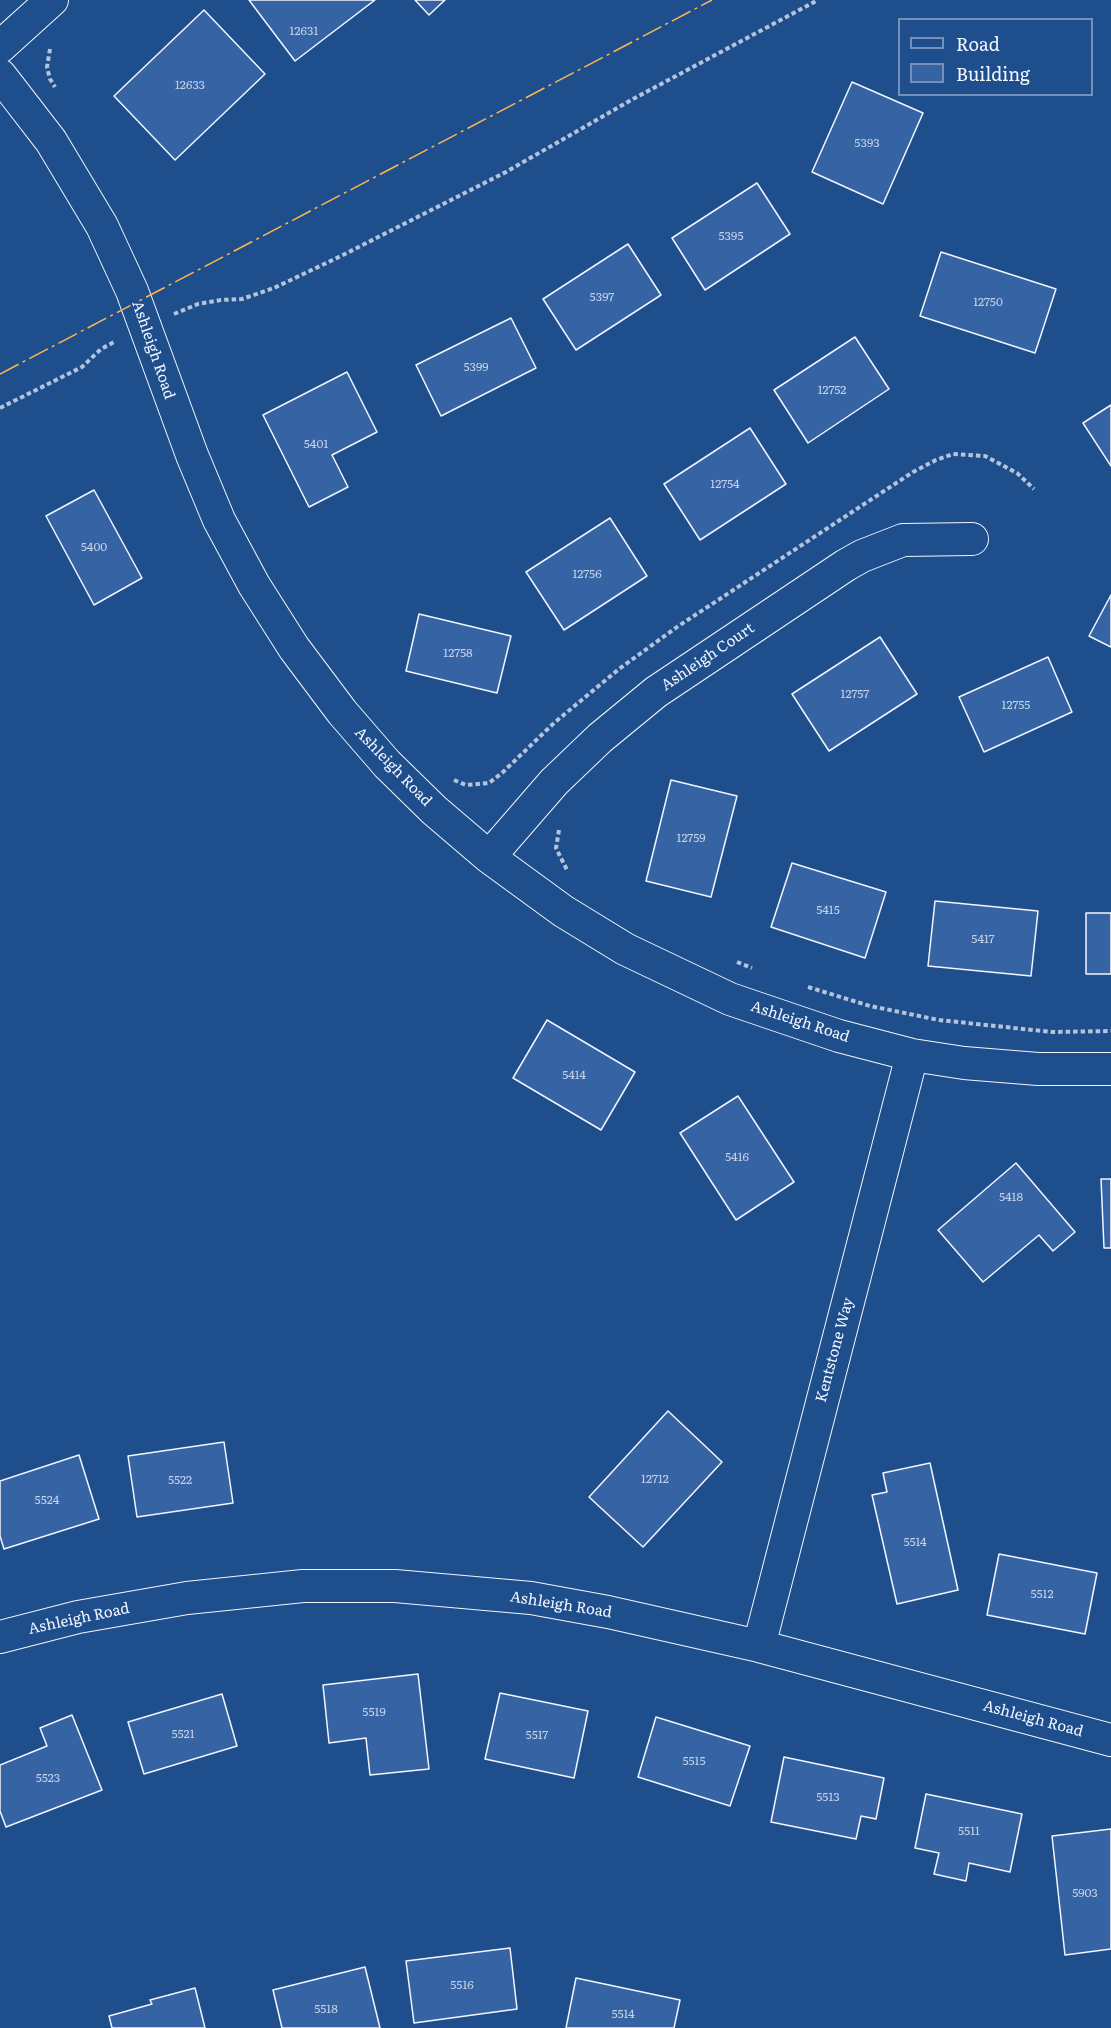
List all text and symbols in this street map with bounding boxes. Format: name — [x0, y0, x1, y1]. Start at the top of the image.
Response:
legend — [898, 18, 1093, 96]
house number: 12631 — [290, 24, 318, 38]
text: Road — [956, 30, 1000, 57]
text: Building — [956, 60, 1030, 87]
house number: 12633 — [175, 78, 205, 92]
house number: 5393 — [854, 136, 880, 150]
house number: 5395 — [719, 229, 743, 243]
house number: 5397 — [590, 290, 614, 304]
house number: 12750 — [973, 295, 1003, 309]
street label: Ashleigh Road — [128, 298, 178, 402]
house number: 5399 — [463, 360, 489, 374]
house number: 12752 — [818, 383, 846, 397]
house number: 5401 — [304, 437, 328, 451]
house number: 12754 — [710, 477, 740, 491]
house number: 5400 — [81, 540, 107, 554]
house number: 12756 — [572, 567, 602, 581]
street label: Ashleigh Court — [658, 619, 758, 695]
house number: 12758 — [443, 646, 473, 660]
house number: 12757 — [841, 687, 869, 701]
house number: 12755 — [1002, 698, 1030, 712]
street label: Ashleigh Road — [351, 724, 435, 810]
house number: 12759 — [676, 831, 706, 845]
house number: 5415 — [816, 903, 840, 917]
house number: 5417 — [971, 932, 995, 946]
street label: Ashleigh Road — [748, 998, 852, 1046]
house number: 5414 — [562, 1068, 586, 1082]
house number: 5416 — [725, 1150, 749, 1164]
house number: 5418 — [999, 1190, 1023, 1204]
street label: Kentstone Way — [812, 1296, 858, 1404]
house number: 12712 — [641, 1472, 669, 1486]
house number: 5522 — [168, 1473, 192, 1487]
house number: 5524 — [35, 1493, 59, 1507]
house number: 5514 — [903, 1535, 927, 1549]
house number: 5512 — [1030, 1587, 1054, 1601]
street label: Ashleigh Road — [509, 1588, 613, 1622]
street label: Ashleigh Road — [27, 1599, 131, 1639]
street label: Ashleigh Road — [981, 1697, 1085, 1741]
house number: 5519 — [362, 1705, 386, 1719]
house number: 5521 — [171, 1727, 195, 1741]
house number: 5517 — [526, 1728, 548, 1742]
house number: 5515 — [682, 1754, 706, 1768]
house number: 5523 — [36, 1771, 60, 1785]
house number: 5513 — [816, 1790, 840, 1804]
house number: 5511 — [958, 1824, 980, 1838]
house number: 5903 — [1072, 1886, 1098, 1900]
house number: 5516 — [450, 1978, 474, 1992]
house number: 5518 — [314, 2002, 338, 2016]
house number: 5514 — [611, 2007, 635, 2021]

